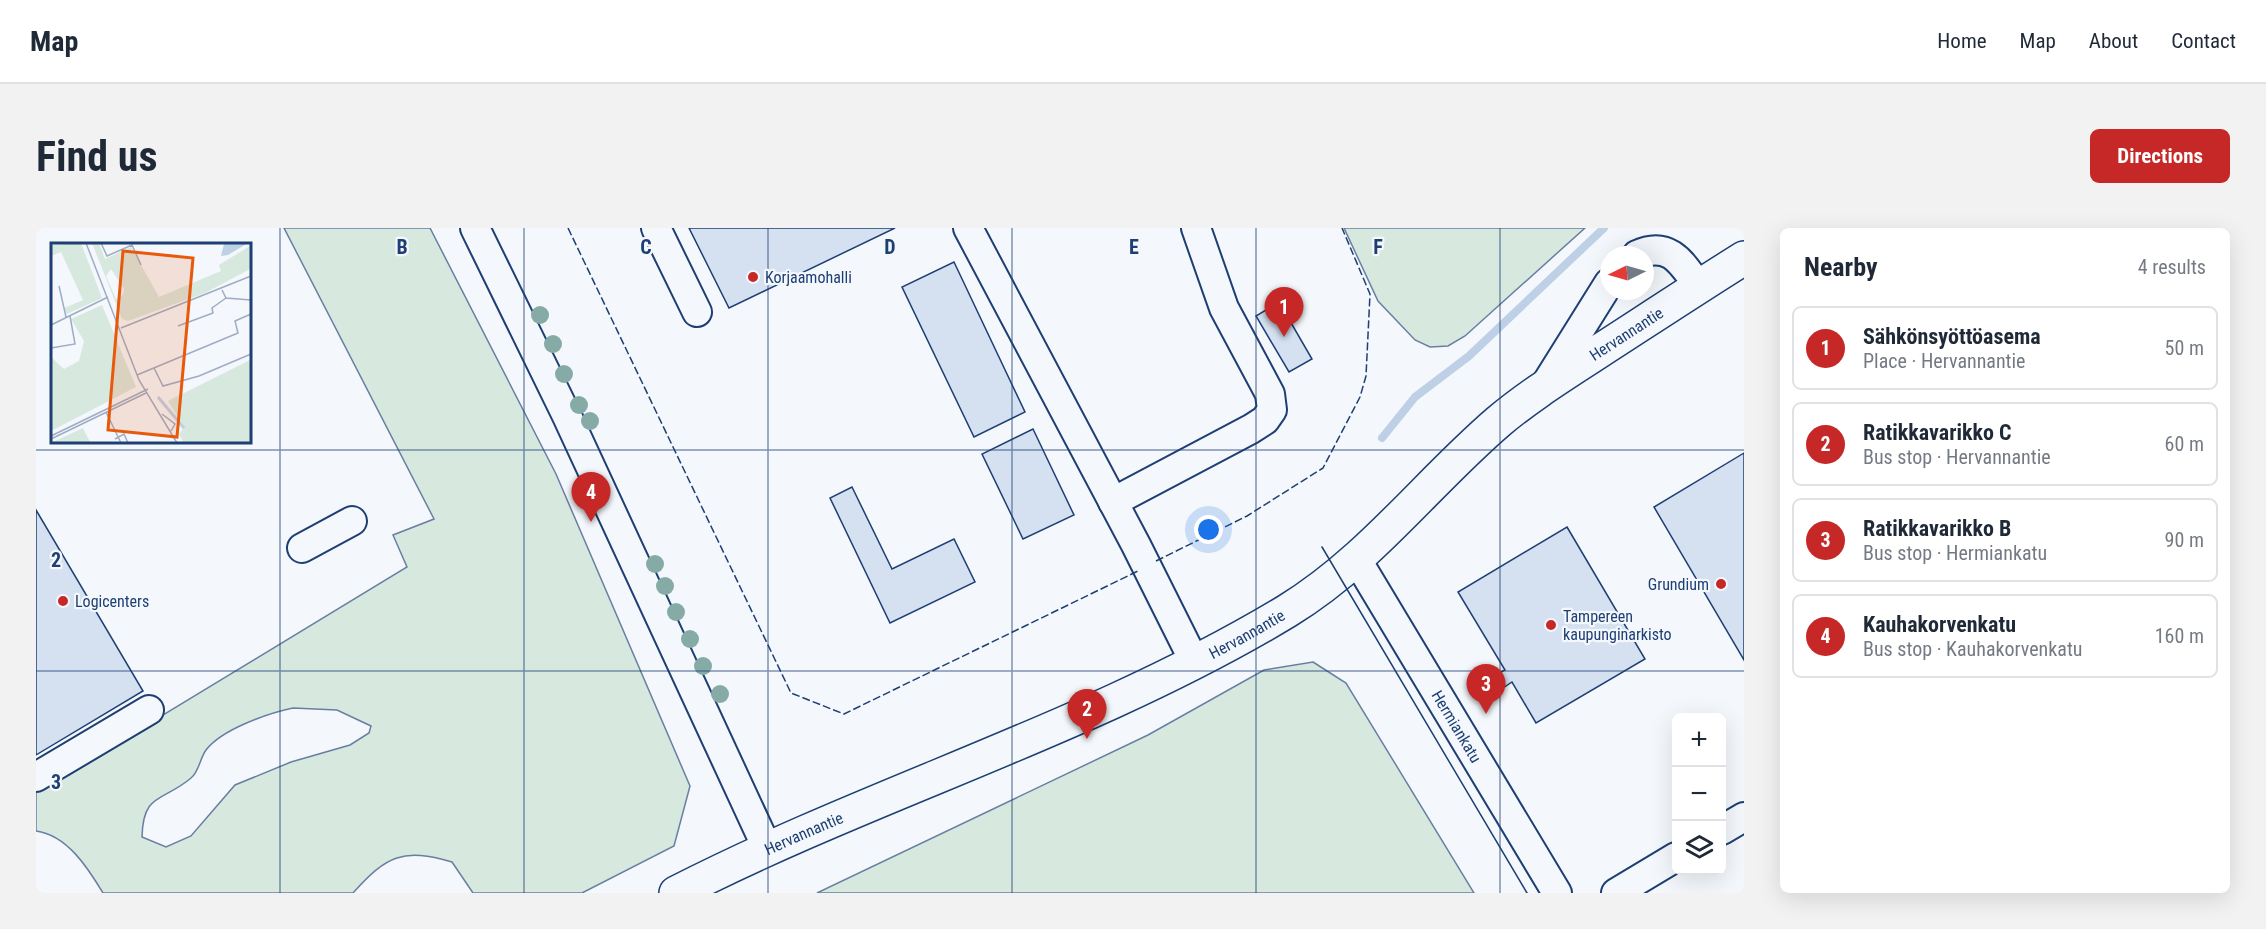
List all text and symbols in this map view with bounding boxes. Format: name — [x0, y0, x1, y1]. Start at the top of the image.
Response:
text: Map — [30, 25, 78, 58]
text: Home — [1937, 29, 1987, 53]
text: Map — [2020, 29, 2056, 53]
text: About — [2089, 29, 2138, 53]
text: Contact — [2171, 29, 2236, 53]
button: Directions — [2090, 129, 2230, 183]
text: Find us — [36, 132, 157, 181]
text: B — [396, 235, 408, 259]
text: C — [640, 235, 652, 259]
text: D — [884, 235, 896, 259]
text: E — [1129, 235, 1139, 259]
text: F — [1373, 235, 1383, 259]
inset map — [51, 243, 250, 442]
north arrow — [1600, 246, 1654, 300]
text: Nearby — [1804, 252, 1878, 282]
text: 4 results — [2138, 255, 2206, 279]
place label: Korjaamohalli — [765, 268, 852, 287]
marker: Korjaamohalli — [746, 270, 760, 284]
pin: 1 — [1264, 288, 1304, 337]
street label: Hervannantie — [1586, 303, 1666, 364]
text: Sähkönsyöttöasema — [1863, 324, 2041, 349]
text: 1 — [1820, 336, 1831, 360]
text: 50 m — [2165, 336, 2204, 360]
text: Place · Hervannantie — [1863, 349, 2025, 373]
text: Ratikkavarikko C — [1863, 420, 2012, 445]
text: 2 — [1820, 432, 1831, 456]
text: 60 m — [2165, 432, 2204, 456]
text: Bus stop · Hervannantie — [1863, 445, 2051, 469]
pin: 4 — [572, 472, 610, 522]
your location — [1194, 515, 1223, 544]
text: Ratikkavarikko B — [1863, 516, 2011, 541]
text: 3 — [1820, 528, 1831, 552]
text: 90 m — [2165, 528, 2204, 552]
text: Bus stop · Hermiankatu — [1863, 541, 2047, 565]
text: 2 — [51, 548, 61, 572]
place label: Grundium — [1648, 575, 1709, 594]
marker: Grundium — [1714, 577, 1728, 591]
place label: Logicenters — [75, 592, 149, 611]
marker: Logicenters — [56, 594, 70, 608]
street label: Hervannantie — [1206, 605, 1288, 663]
place label: Tampereen kaupunginarkisto — [1563, 607, 1672, 644]
text: Kauhakorvenkatu — [1863, 612, 2016, 637]
marker: Tampereen kaupunginarkisto — [1544, 618, 1558, 632]
text: 4 — [1820, 624, 1831, 648]
text: 160 m — [2155, 624, 2204, 648]
text: Bus stop · Kauhakorvenkatu — [1863, 637, 2082, 661]
pin: 3 — [1466, 664, 1506, 714]
street label: Hermiankatu — [1428, 687, 1486, 766]
pin: 2 — [1068, 690, 1106, 739]
map controls — [1672, 713, 1726, 875]
button: + — [1672, 713, 1726, 767]
button: − — [1672, 767, 1726, 821]
text: 3 — [51, 770, 61, 794]
street label: Hervannantie — [761, 808, 846, 859]
button: layers — [1672, 821, 1726, 875]

